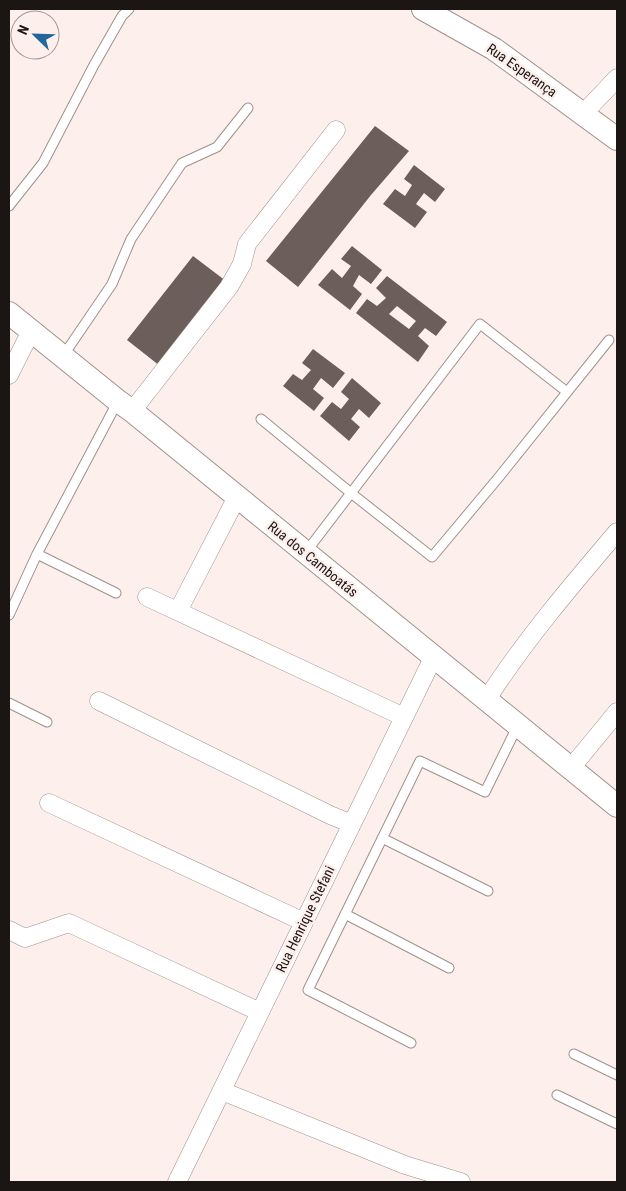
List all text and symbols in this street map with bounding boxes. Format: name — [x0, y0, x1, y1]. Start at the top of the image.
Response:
north arrow — [10, 10, 60, 60]
text: N — [14, 23, 32, 37]
street label: Rua Esperança — [484, 40, 560, 100]
street label: Rua dos Camboatás — [265, 518, 361, 600]
street label: Rua Henrique Stefani — [272, 863, 338, 975]

